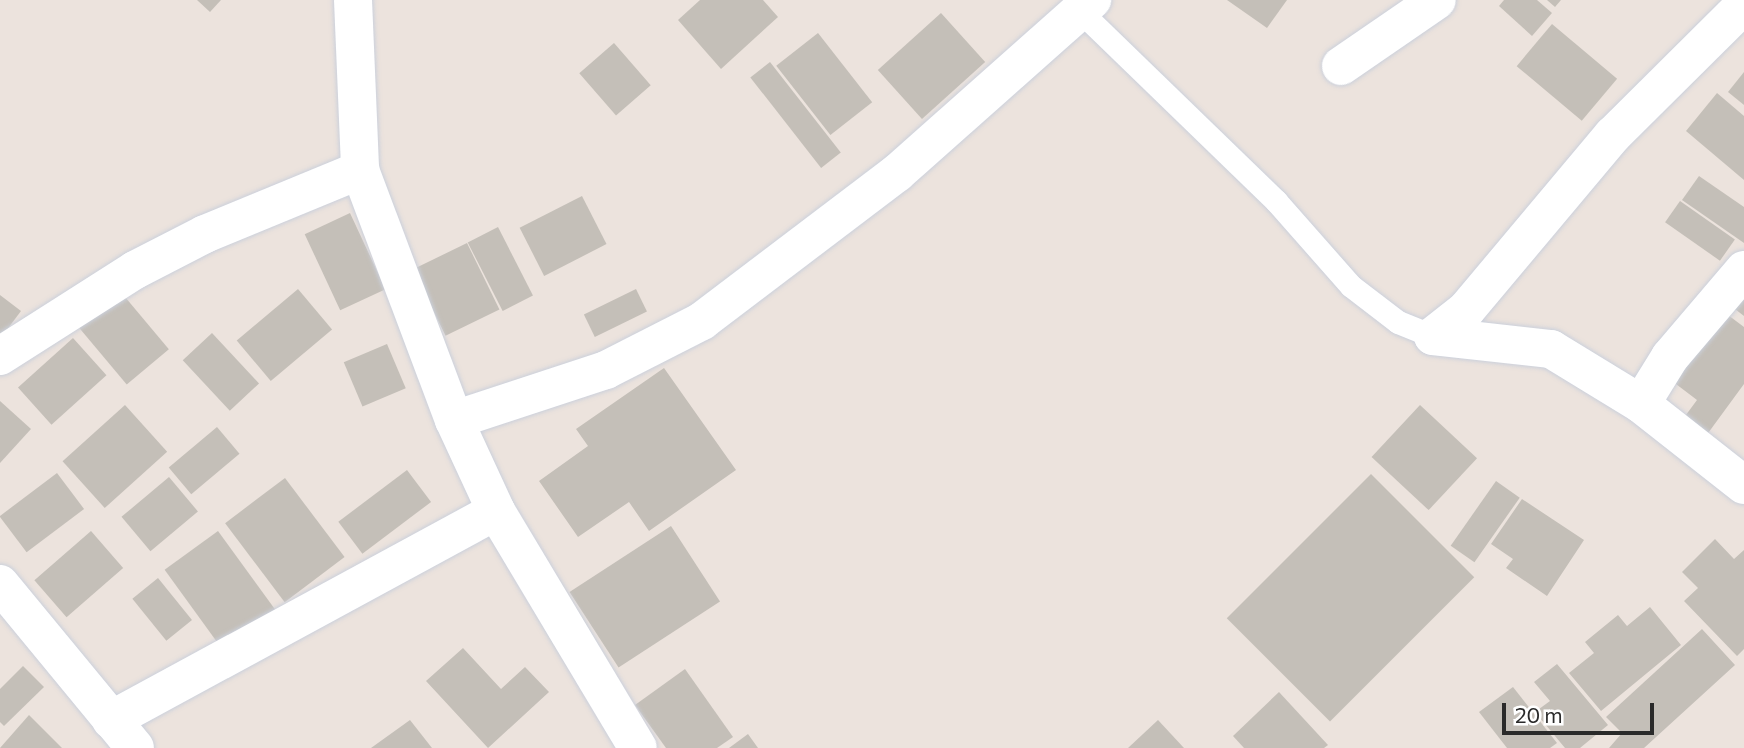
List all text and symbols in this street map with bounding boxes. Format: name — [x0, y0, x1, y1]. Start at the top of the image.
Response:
scale bar — [1506, 688, 1658, 732]
text: 20 m — [1515, 702, 1563, 727]

